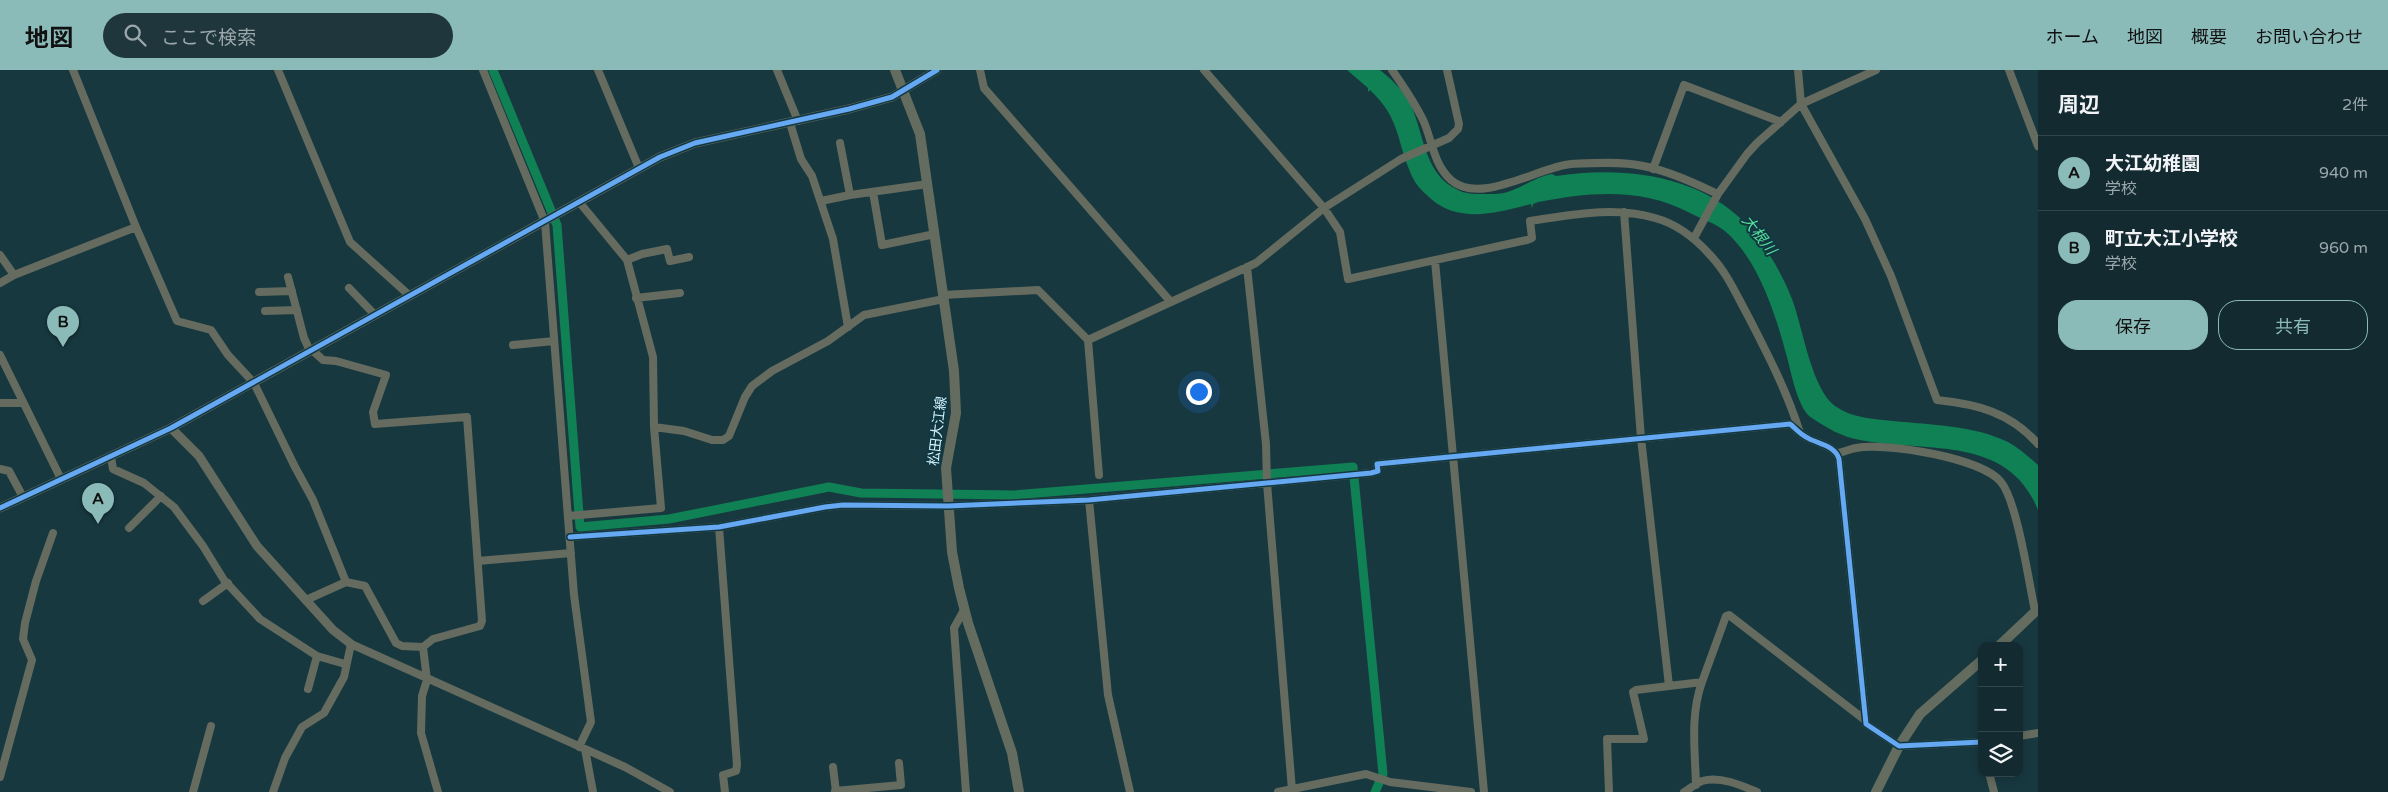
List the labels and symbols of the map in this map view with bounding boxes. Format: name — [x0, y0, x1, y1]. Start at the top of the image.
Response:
water label: 大根川 — [1738, 212, 1781, 260]
pin: B — [47, 306, 79, 347]
your location — [1186, 379, 1212, 405]
street label: 松田大江線 — [925, 395, 950, 467]
pin: A — [82, 483, 114, 524]

